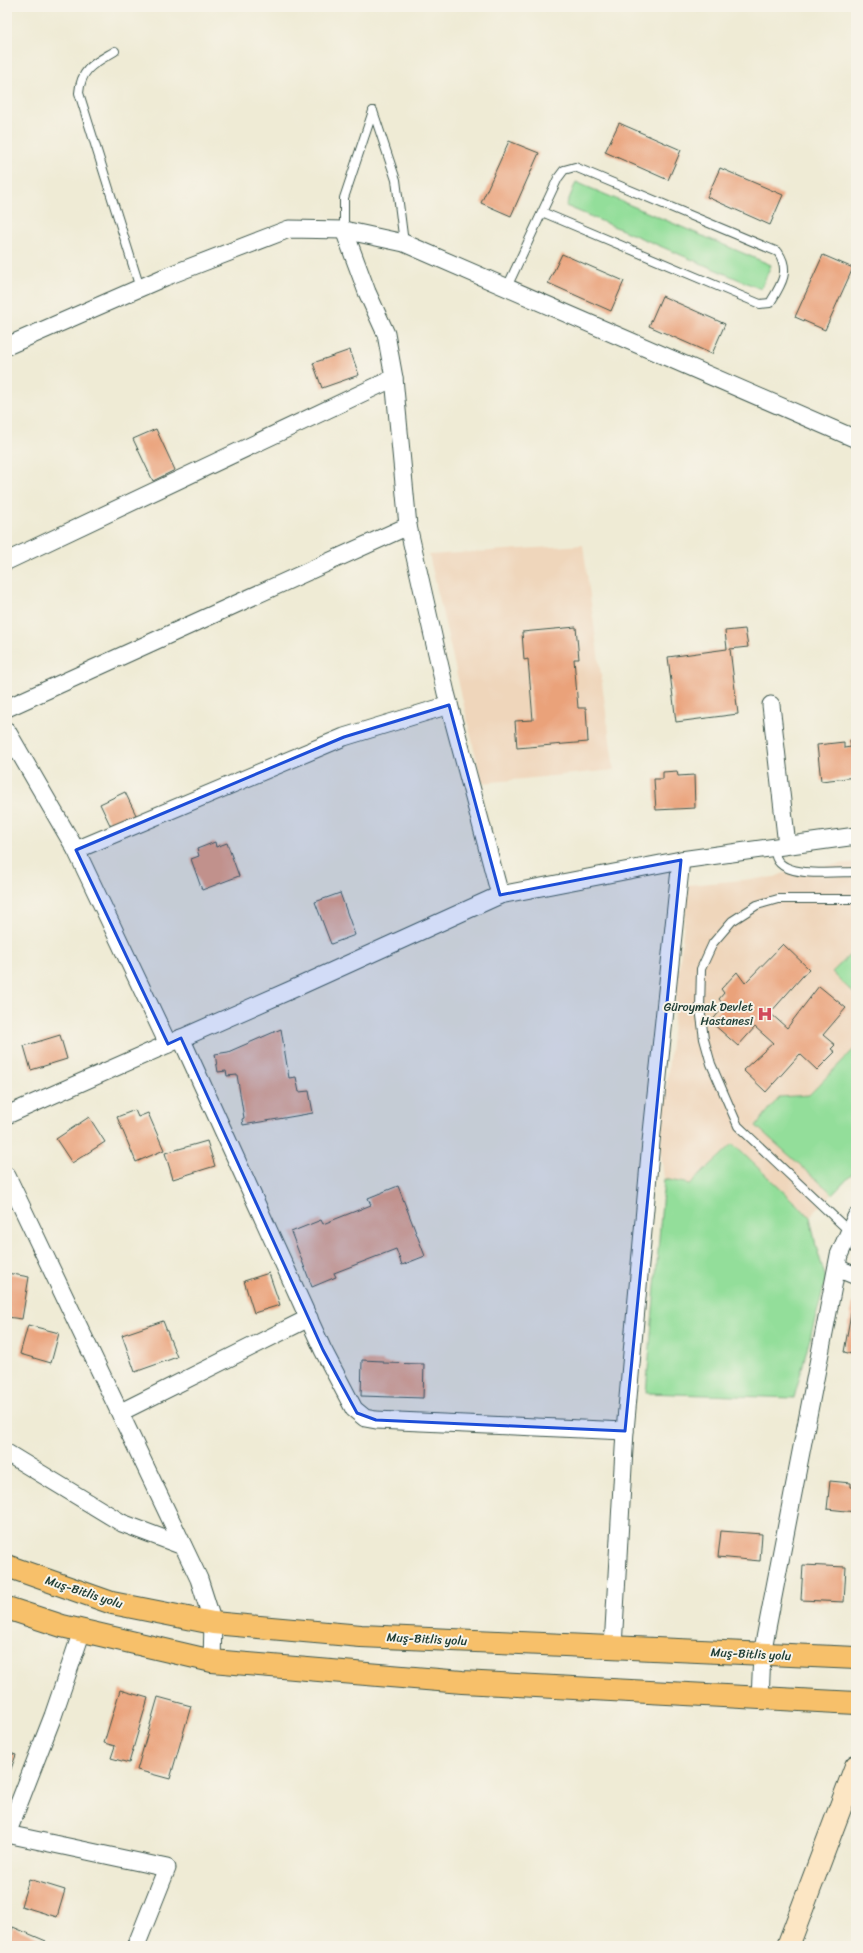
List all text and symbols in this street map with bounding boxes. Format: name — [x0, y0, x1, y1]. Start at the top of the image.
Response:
place label: Güroymak Devlet Hastanesi — [664, 996, 754, 1032]
hospital icon: Güroymak Devlet Hastanesi — [756, 1005, 774, 1023]
street label: Muş-Bitlis yolu — [42, 1569, 126, 1615]
street label: Muş-Bitlis yolu — [386, 1626, 468, 1652]
street label: Muş-Bitlis yolu — [710, 1641, 792, 1667]

